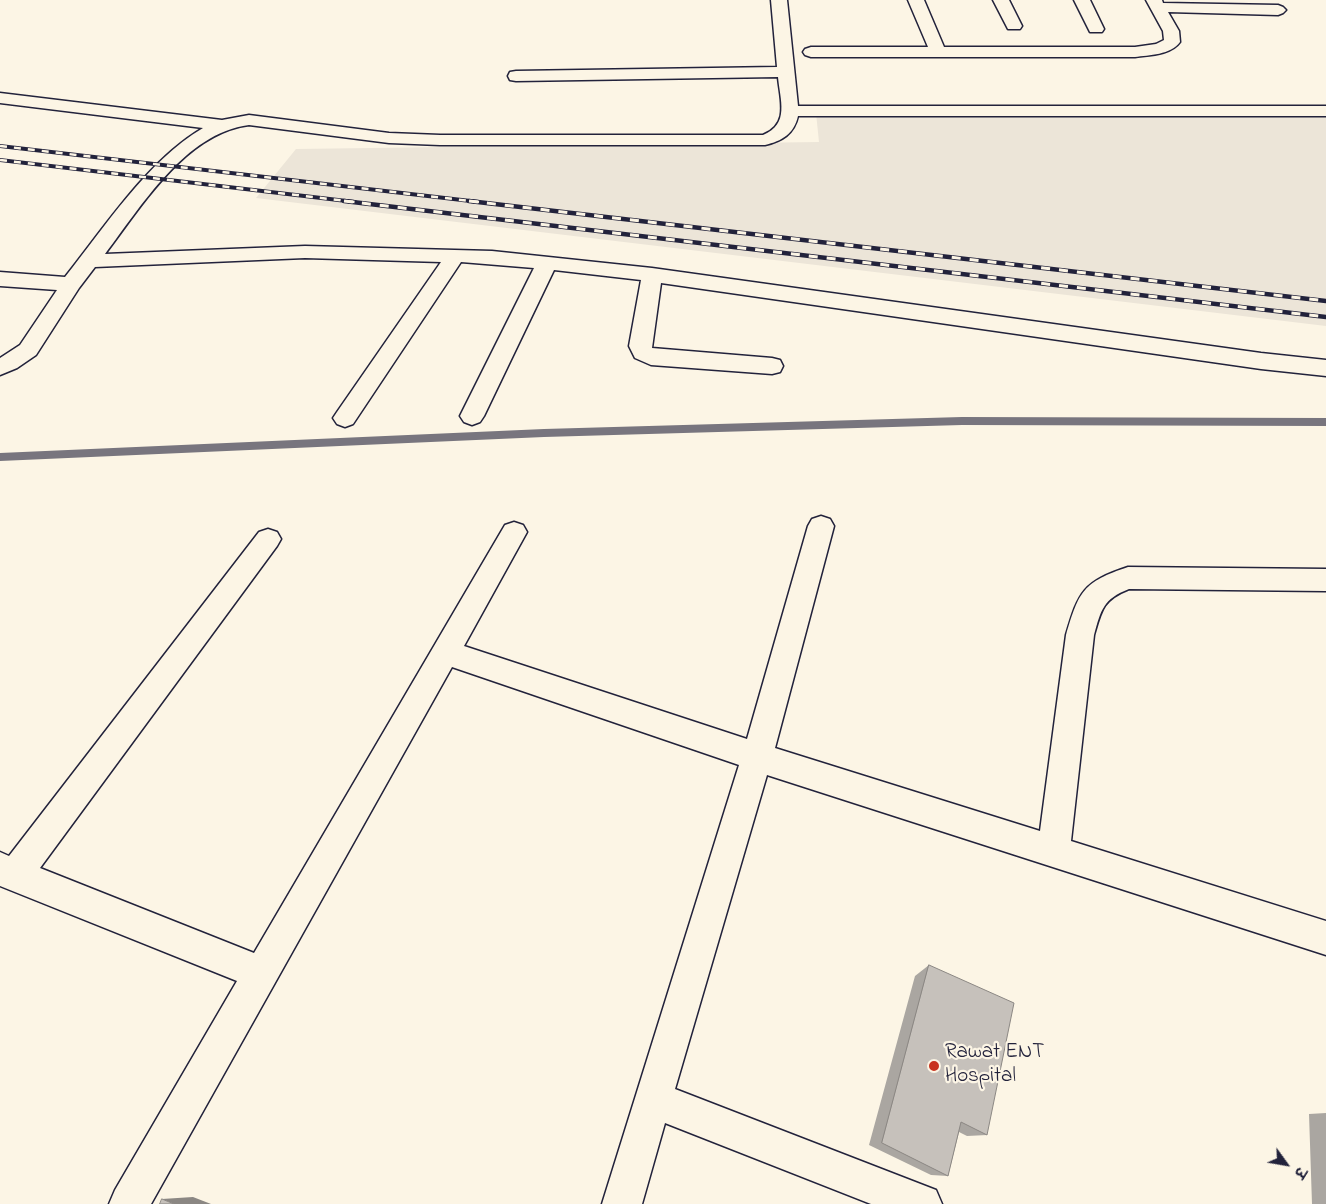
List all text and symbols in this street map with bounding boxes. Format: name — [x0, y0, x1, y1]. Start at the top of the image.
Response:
place label: Rawat ENT Hospital — [945, 1041, 1044, 1091]
marker: Rawat ENT Hospital — [927, 1059, 941, 1073]
north arrow — [1261, 1139, 1311, 1189]
text: उ — [1288, 1163, 1311, 1182]

